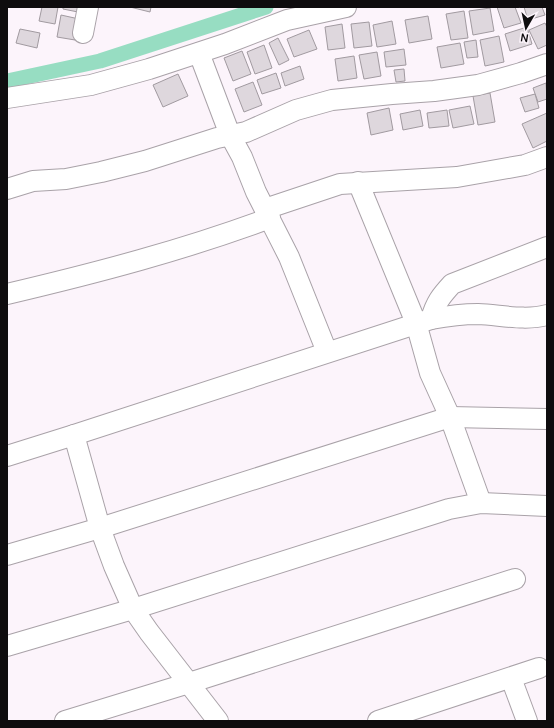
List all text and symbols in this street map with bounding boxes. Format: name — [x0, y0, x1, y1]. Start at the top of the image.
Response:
north arrow — [506, 8, 546, 48]
text: N — [519, 30, 529, 46]

